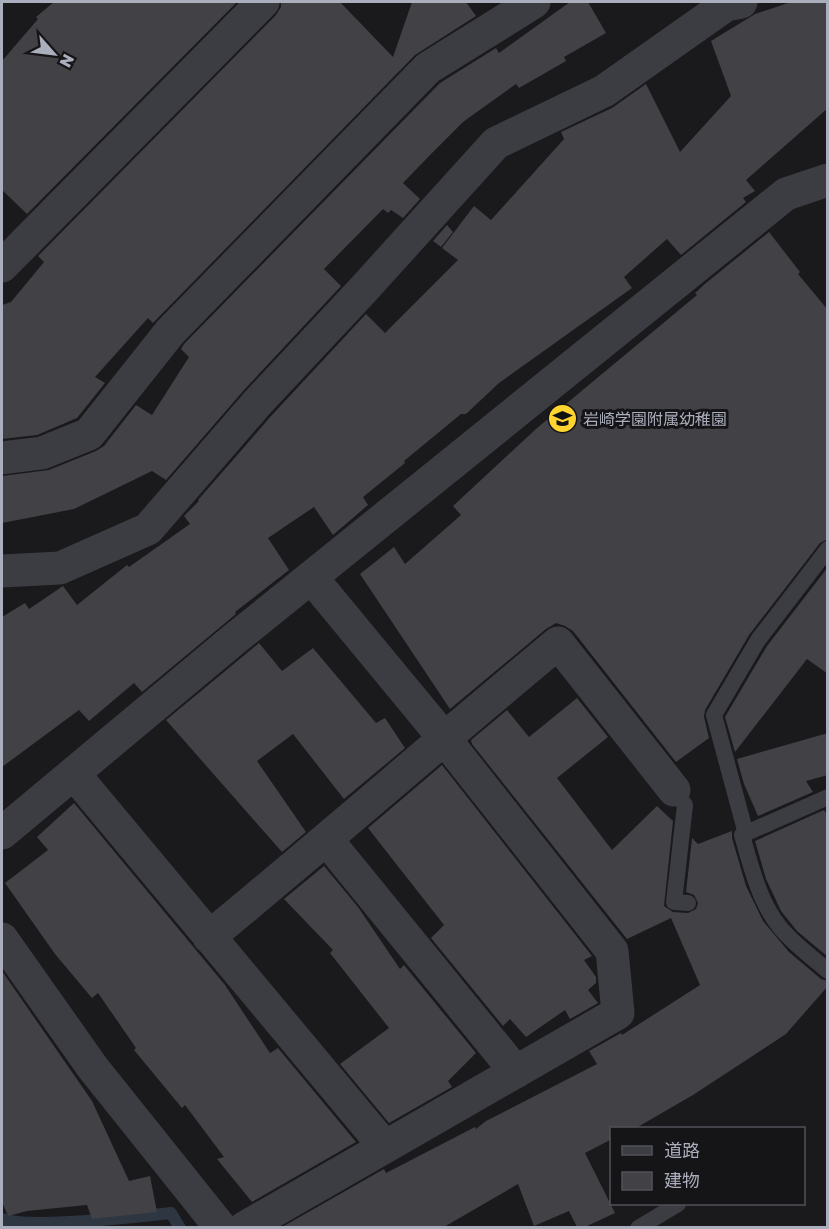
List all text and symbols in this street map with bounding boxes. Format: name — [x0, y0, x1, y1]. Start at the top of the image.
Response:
north arrow — [24, 24, 84, 84]
text: N — [56, 51, 79, 71]
school or university icon: 岩崎学園附属幼稚園 — [546, 403, 578, 435]
place label: 岩崎学園附属幼稚園 — [583, 409, 727, 429]
legend — [610, 1127, 805, 1205]
text: 道路 — [664, 1139, 700, 1161]
text: 建物 — [664, 1169, 700, 1191]

